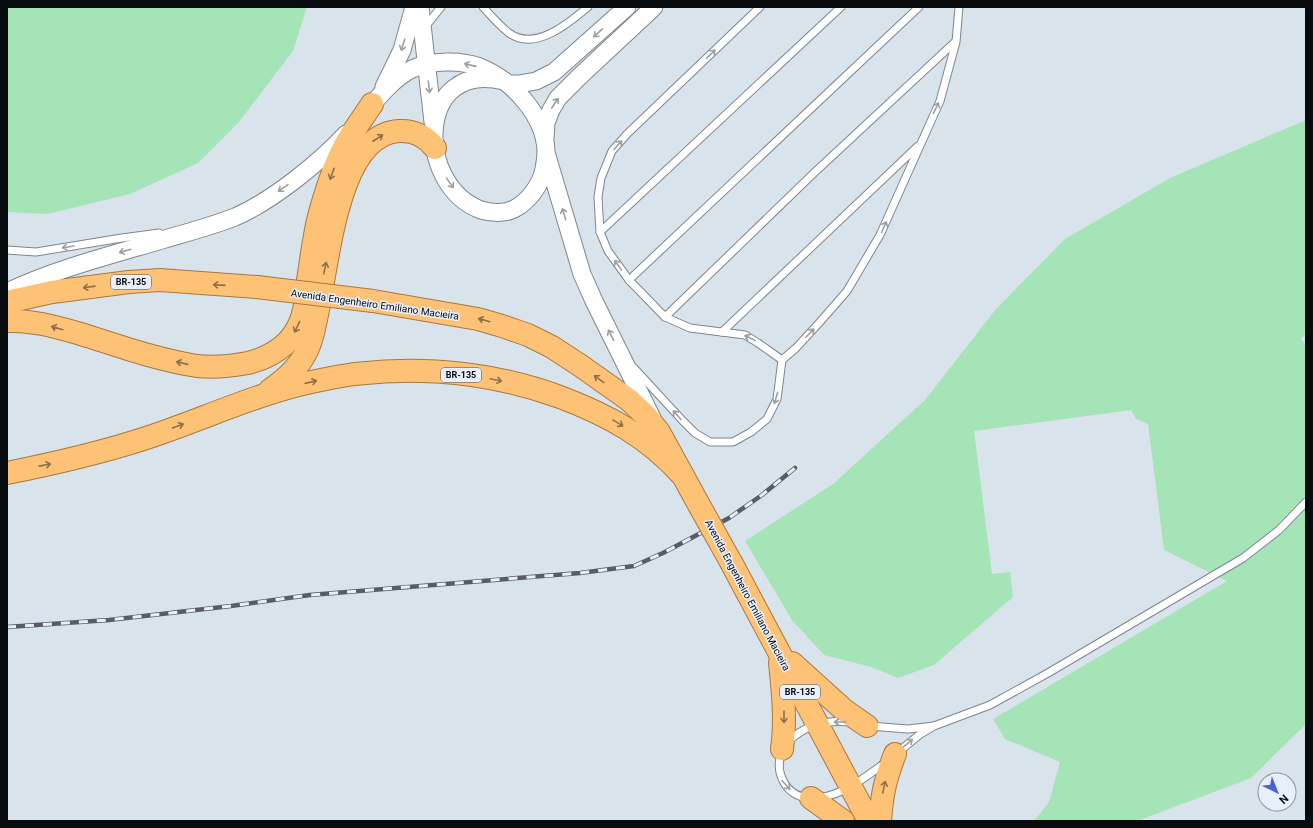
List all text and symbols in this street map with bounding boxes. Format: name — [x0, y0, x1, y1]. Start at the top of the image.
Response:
one-way arrow — [593, 29, 603, 38]
one-way arrow — [399, 38, 406, 51]
one-way arrow — [706, 49, 716, 59]
one-way arrow — [463, 60, 476, 68]
one-way arrow — [425, 81, 433, 94]
one-way arrow — [551, 98, 559, 109]
one-way arrow — [933, 102, 940, 114]
one-way arrow — [372, 134, 383, 142]
one-way arrow — [613, 139, 622, 150]
one-way arrow — [328, 167, 336, 179]
one-way arrow — [446, 178, 454, 189]
one-way arrow — [278, 184, 289, 192]
one-way arrow — [560, 208, 567, 221]
one-way arrow — [881, 221, 888, 233]
one-way arrow — [61, 243, 74, 251]
one-way arrow — [119, 248, 132, 255]
one-way arrow — [614, 260, 622, 271]
one-way arrow — [322, 262, 330, 275]
road number: BR-135 — [111, 275, 151, 289]
one-way arrow — [213, 281, 226, 288]
one-way arrow — [83, 283, 96, 291]
street label: Avenida Engenheiro Emiliano Macieira — [290, 287, 460, 322]
one-way arrow — [478, 316, 491, 324]
one-way arrow — [293, 321, 300, 333]
one-way arrow — [51, 323, 64, 331]
one-way arrow — [805, 328, 815, 338]
one-way arrow — [607, 329, 614, 341]
one-way arrow — [744, 334, 756, 341]
one-way arrow — [176, 358, 189, 366]
road number: BR-135 — [441, 368, 481, 382]
one-way arrow — [594, 374, 605, 383]
one-way arrow — [489, 376, 502, 384]
one-way arrow — [305, 378, 318, 385]
one-way arrow — [772, 392, 779, 405]
one-way arrow — [672, 410, 682, 420]
one-way arrow — [612, 419, 624, 427]
one-way arrow — [172, 422, 184, 430]
one-way arrow — [38, 461, 51, 469]
street label: Avenida Engenheiro Emiliano Macieira — [703, 518, 792, 673]
road number: BR-135 — [780, 685, 820, 699]
one-way arrow — [780, 710, 788, 723]
one-way arrow — [834, 718, 847, 726]
one-way arrow — [903, 738, 914, 747]
north arrow — [1257, 772, 1297, 812]
one-way arrow — [782, 779, 791, 790]
one-way arrow — [880, 781, 888, 794]
text: N — [1276, 792, 1291, 807]

